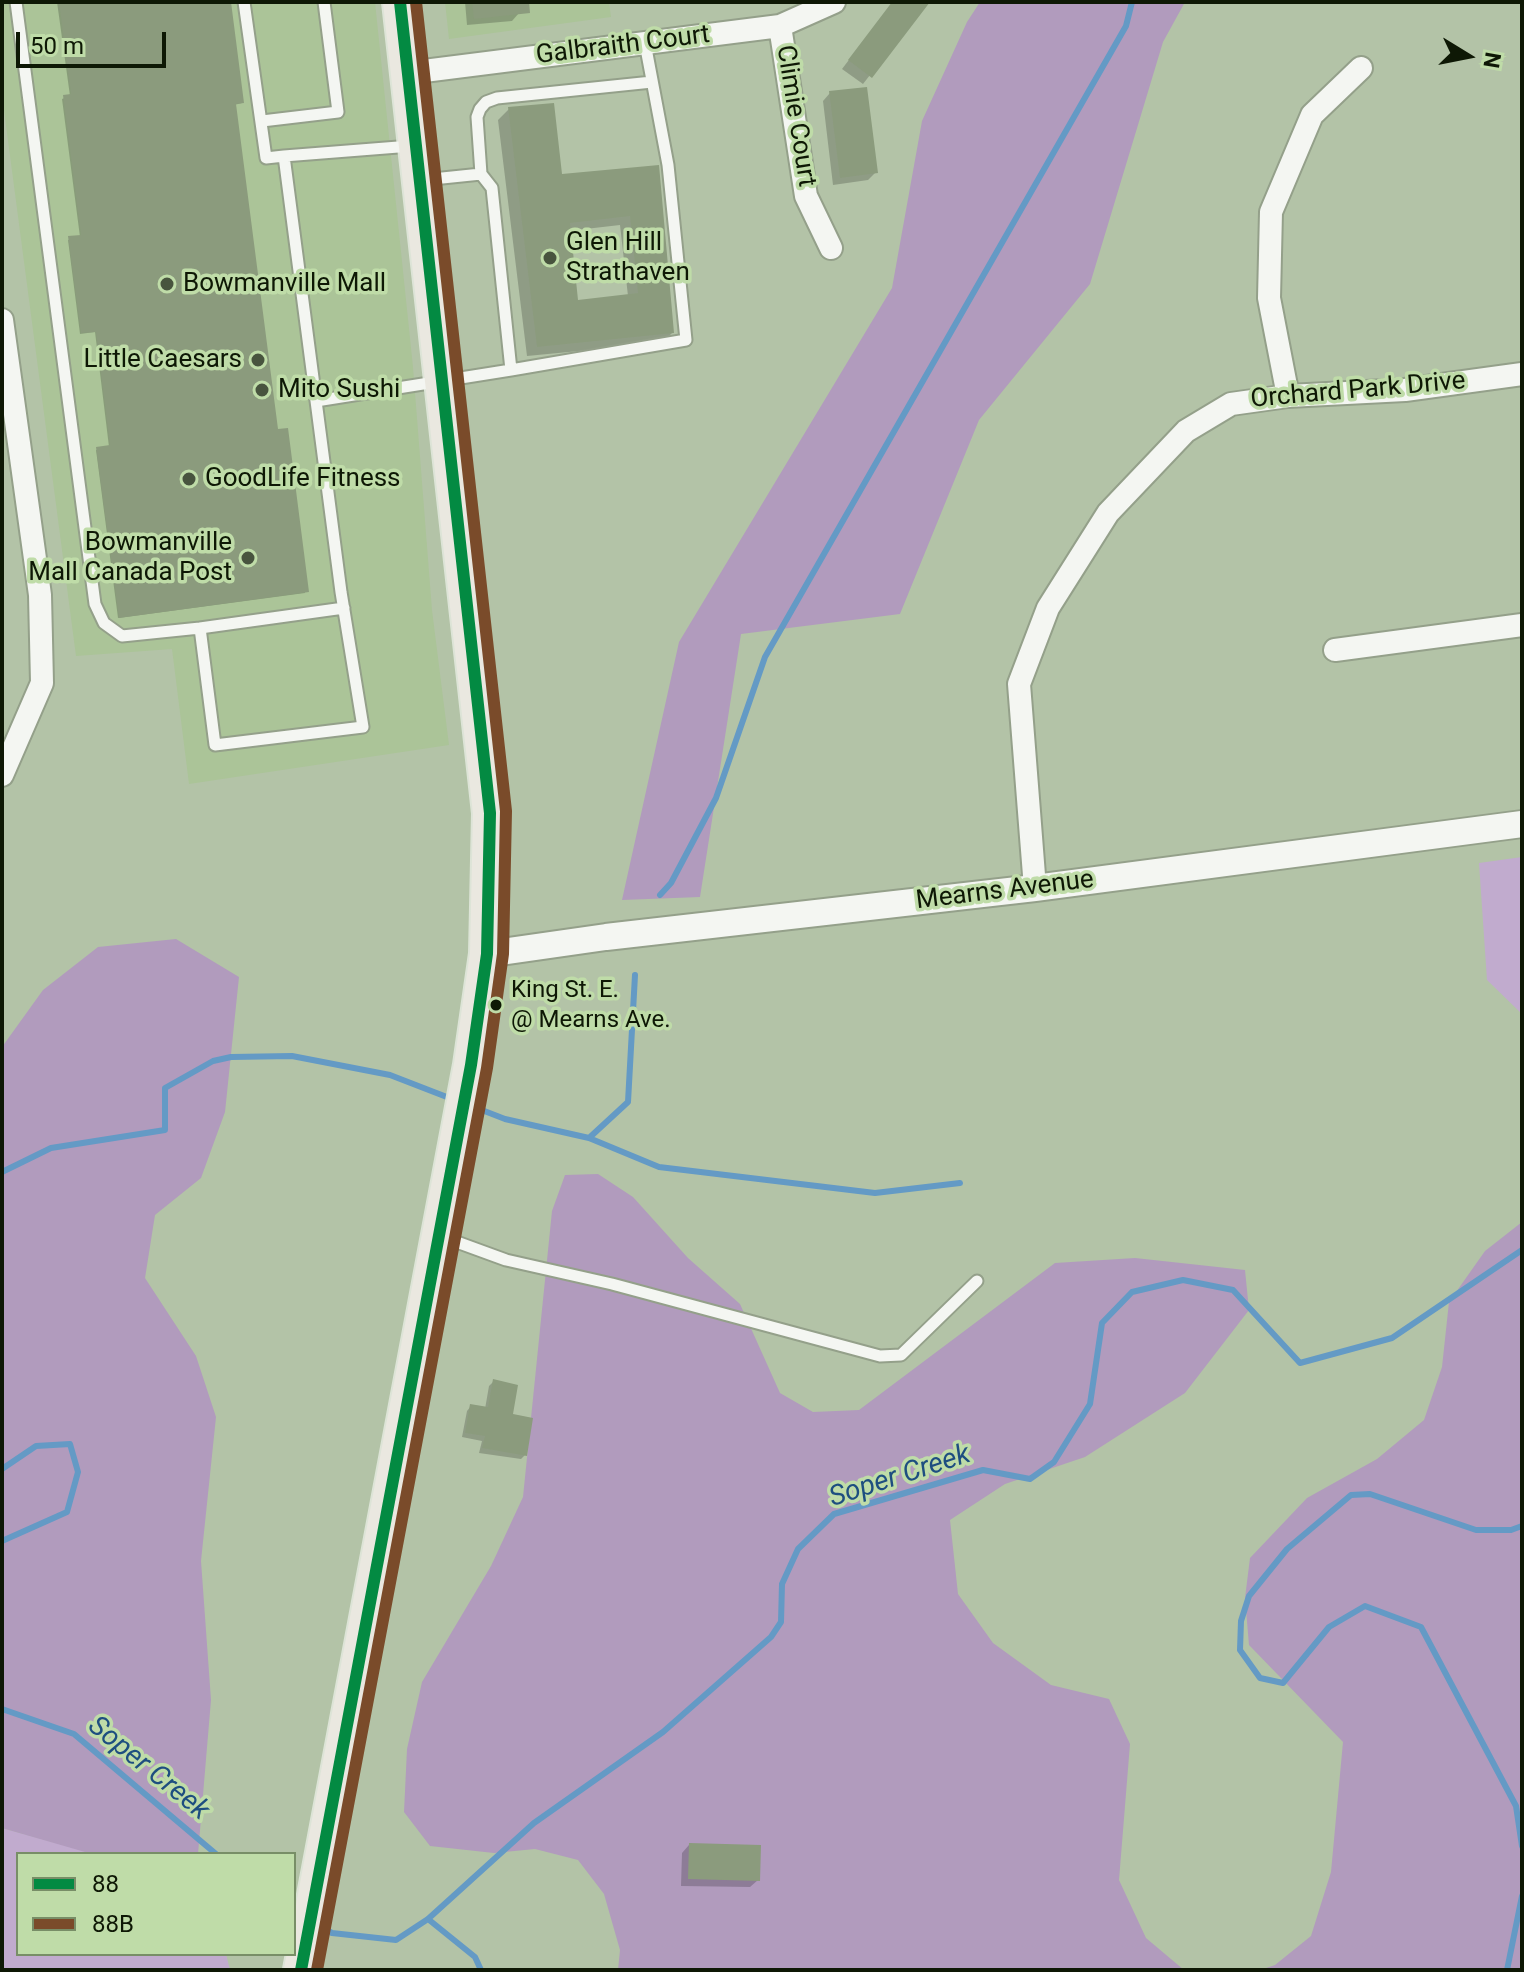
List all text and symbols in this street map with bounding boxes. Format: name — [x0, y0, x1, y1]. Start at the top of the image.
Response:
scale bar — [20, 16, 170, 66]
north arrow — [1428, 16, 1508, 96]
street label: Galbraith Court — [534, 20, 712, 72]
text: 50 m — [30, 32, 84, 60]
street label: Climie Court — [768, 43, 822, 189]
text: N — [1478, 50, 1506, 70]
place label: Glen Hill Strathaven — [566, 227, 690, 288]
marker: Glen Hill Strathaven — [541, 249, 559, 267]
place label: Bowmanville Mall — [183, 268, 386, 300]
marker: Bowmanville Mall — [158, 275, 176, 293]
place label: Little Caesars — [83, 344, 242, 376]
marker: Little Caesars — [249, 351, 267, 369]
street label: Orchard Park Drive — [1249, 366, 1467, 416]
place label: Mito Sushi — [278, 374, 400, 406]
marker: Mito Sushi — [253, 381, 271, 399]
place label: GoodLife Fitness — [205, 463, 401, 495]
marker: GoodLife Fitness — [180, 470, 198, 488]
place label: Bowmanville Mall Canada Post — [28, 527, 232, 588]
marker: Bowmanville Mall Canada Post — [239, 549, 257, 567]
street label: Mearns Avenue — [914, 865, 1096, 917]
place label: King St. E. @ Mearns Ave. — [511, 977, 671, 1033]
marker: King St. E. @ Mearns Ave. — [488, 997, 504, 1013]
water label: Soper Creek — [825, 1438, 975, 1516]
water label: Soper Creek — [80, 1710, 216, 1828]
legend — [16, 1852, 296, 1956]
text: 88 — [92, 1870, 119, 1898]
text: 88B — [92, 1910, 134, 1938]

